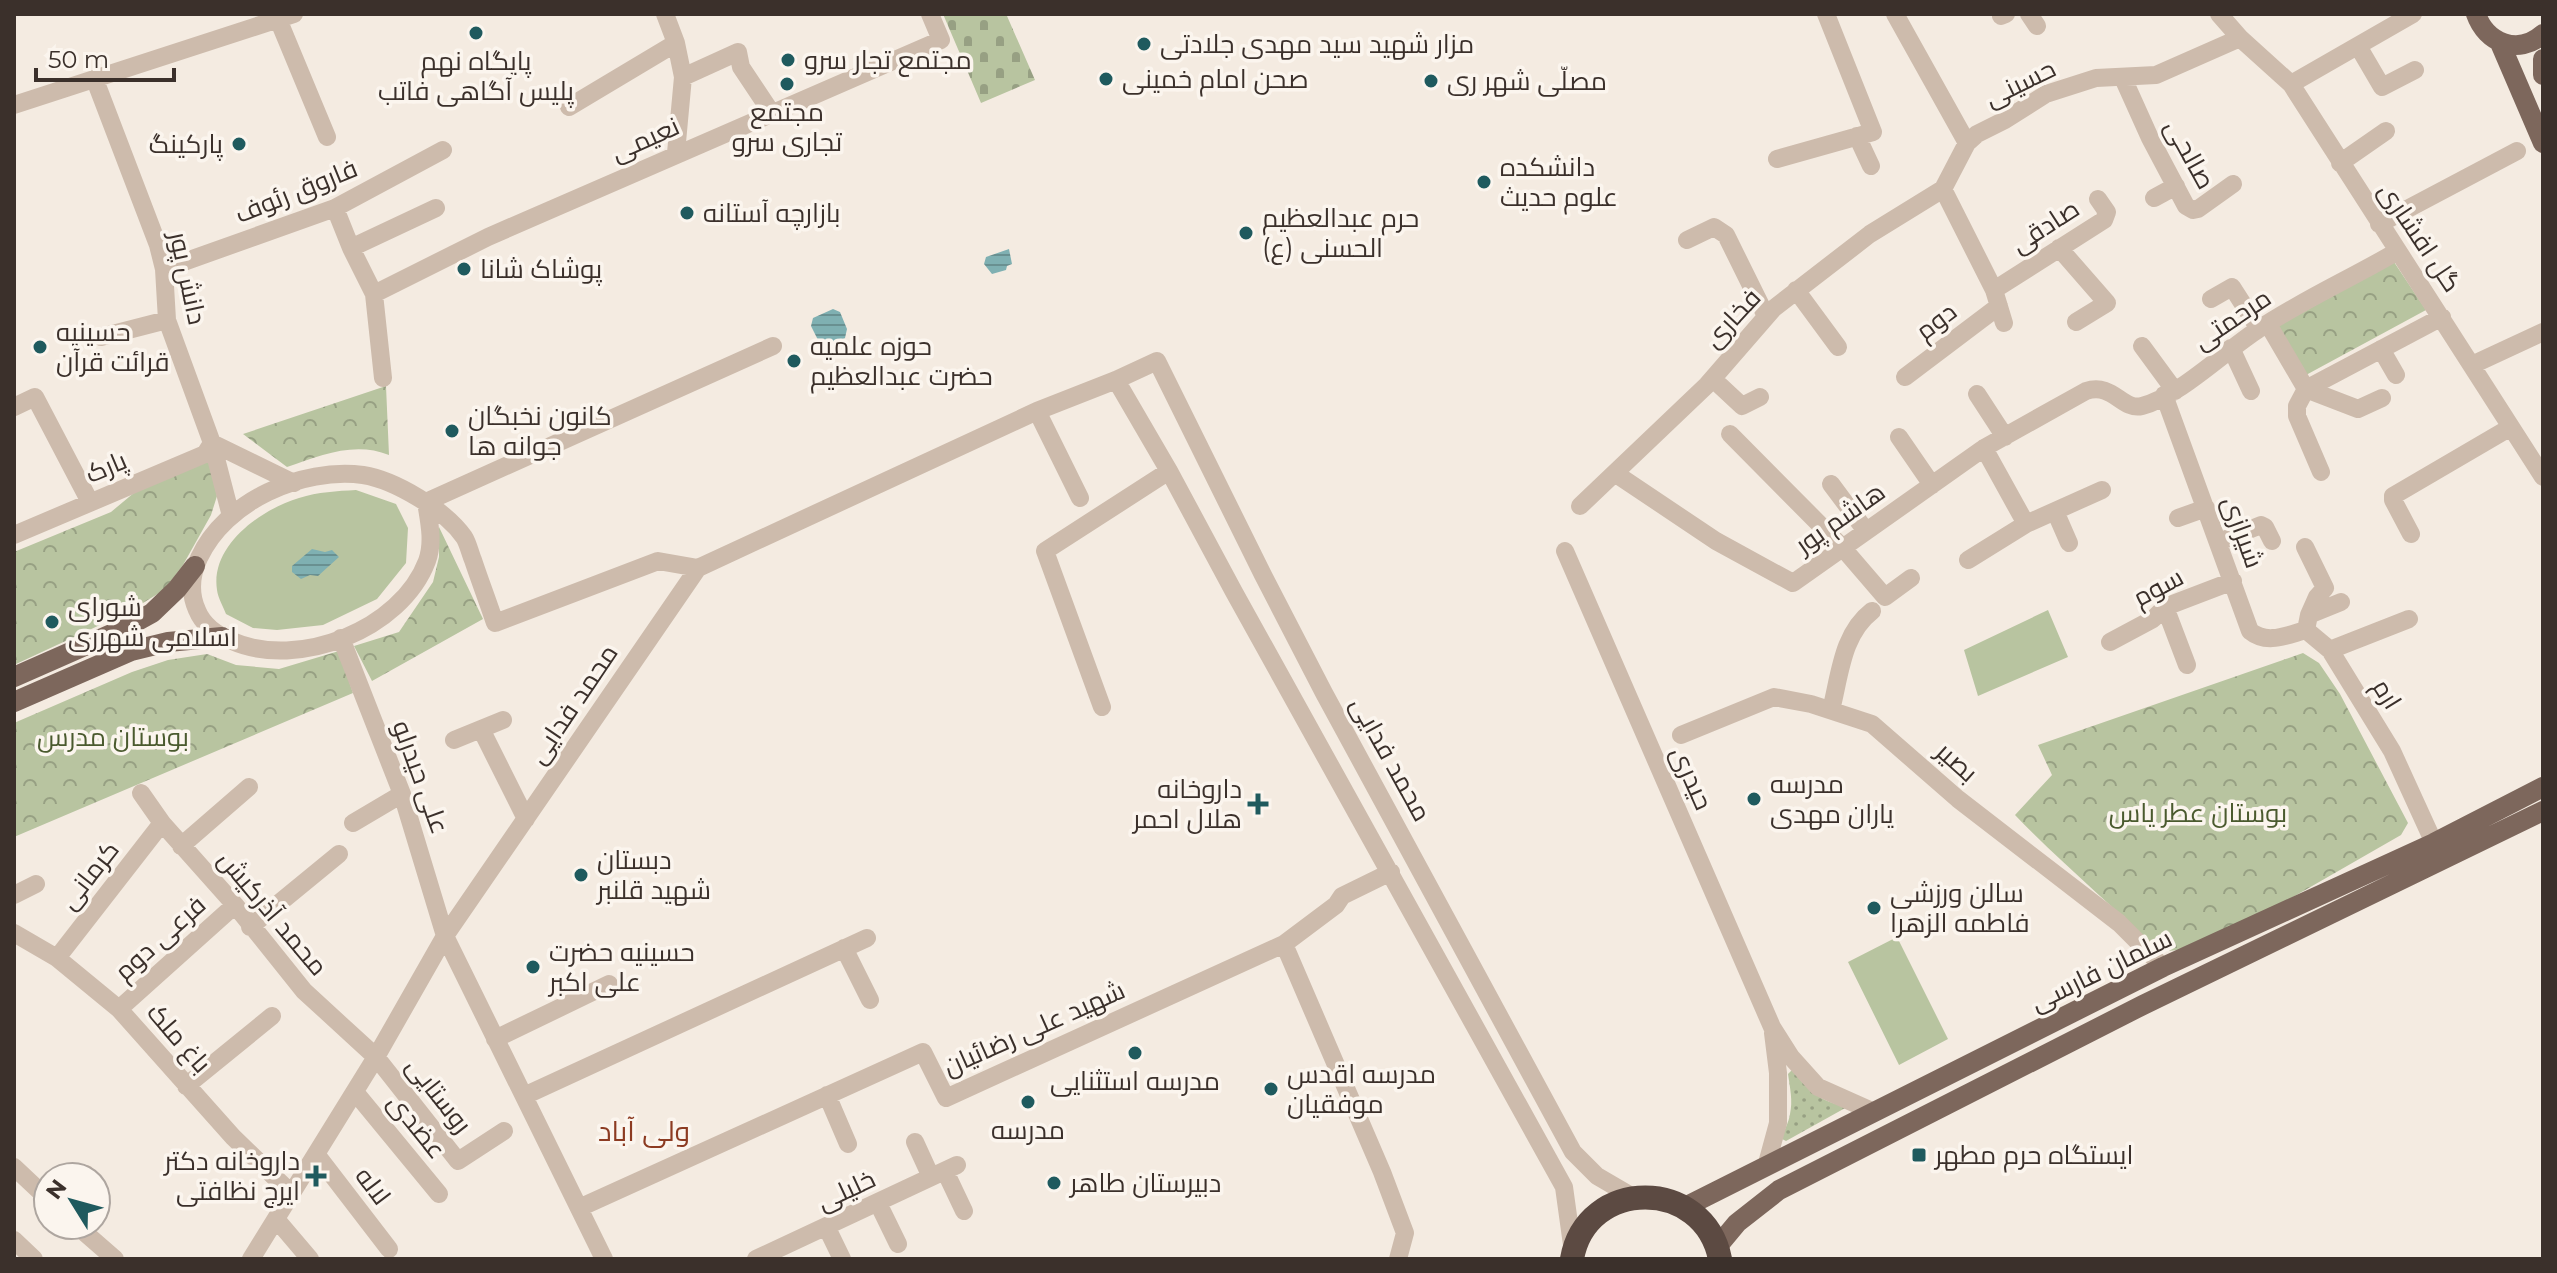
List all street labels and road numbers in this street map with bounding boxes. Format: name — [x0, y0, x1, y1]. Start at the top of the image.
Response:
street label: حسینی — [1979, 52, 2061, 114]
street label: نعیمی — [606, 110, 684, 168]
street label: صالحی — [2158, 114, 2222, 194]
street label: فاروق رئوف — [230, 152, 362, 230]
street label: گل افشاری — [2372, 176, 2468, 298]
street label: صادقی — [2005, 192, 2085, 260]
street label: دانش پور — [161, 226, 213, 328]
street label: مرحمتی — [2187, 281, 2277, 357]
street label: فخاری — [1697, 282, 1767, 354]
street label: دوم — [1909, 295, 1964, 348]
street label: پارک — [80, 444, 132, 491]
street label: هاشم پور — [1787, 475, 1892, 563]
street label: شیرازی — [2215, 492, 2271, 572]
street label: سوم — [2127, 560, 2190, 615]
street label: محمد فدایی — [521, 638, 625, 770]
street label: ارم — [2364, 673, 2409, 716]
street label: محمد فدایی — [1344, 691, 1438, 827]
street label: علی حیدرلو — [386, 716, 456, 838]
street label: بصیر — [1928, 734, 1984, 789]
street label: حیدری — [1664, 741, 1720, 815]
street label: کرمانی — [52, 834, 126, 916]
street label: محمد آذرکیش — [211, 844, 335, 982]
street label: فرعی دوم — [108, 889, 214, 989]
street label: سلمان فارسی — [2025, 922, 2177, 1018]
street label: شهید علی رضائیان — [938, 974, 1130, 1082]
street label: باغ ملک — [139, 997, 218, 1080]
street label: روستایی — [399, 1051, 479, 1139]
street label: عضدی — [381, 1087, 453, 1165]
street label: لاله — [349, 1161, 397, 1211]
street label: خلیلی — [812, 1163, 880, 1217]

